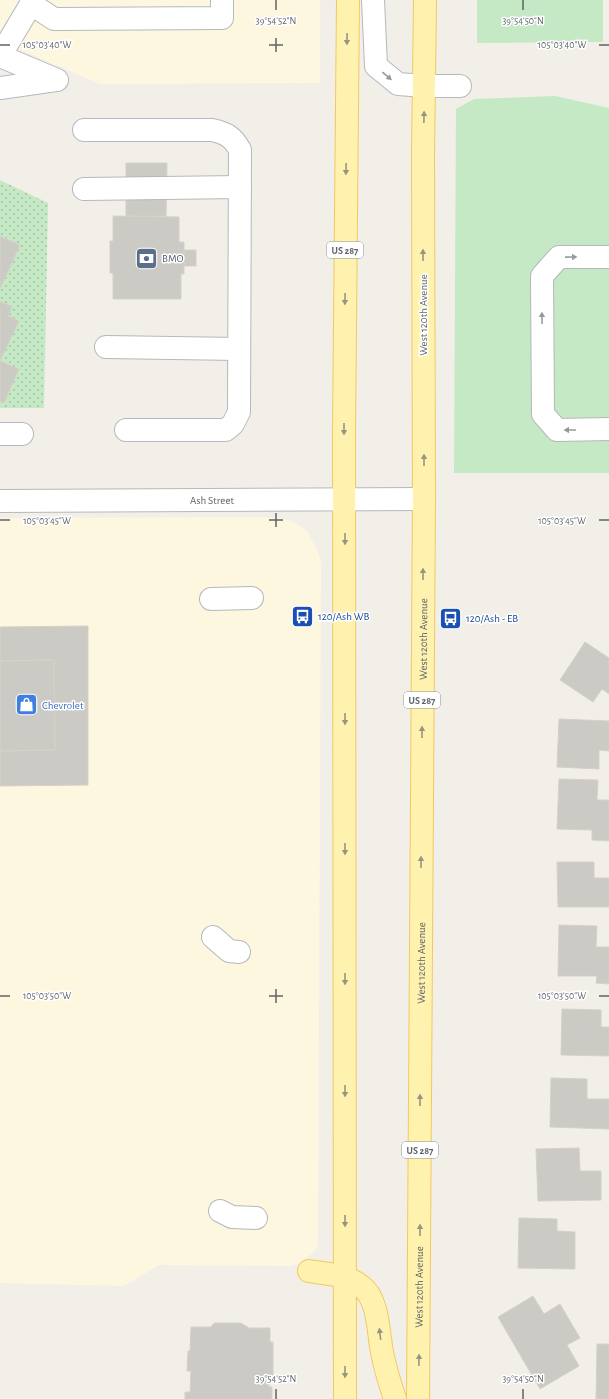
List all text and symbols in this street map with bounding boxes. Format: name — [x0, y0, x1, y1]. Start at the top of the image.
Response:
text: 39°54'52"N — [256, 16, 296, 26]
text: 39°54'50"N — [502, 16, 544, 26]
one-way arrow — [344, 33, 350, 46]
text: 105°03'40"W — [23, 40, 71, 50]
text: 105°03'40"W — [538, 40, 586, 50]
one-way arrow — [382, 71, 393, 80]
one-way arrow — [421, 111, 428, 123]
one-way arrow — [343, 163, 349, 176]
road number: US 287 — [327, 242, 363, 258]
bank icon: BMO — [134, 245, 160, 271]
one-way arrow — [420, 248, 426, 261]
place label: BMO — [162, 253, 184, 264]
one-way arrow — [565, 254, 578, 260]
street label: West 120th Avenue — [418, 274, 429, 356]
one-way arrow — [342, 293, 348, 306]
one-way arrow — [539, 311, 545, 324]
one-way arrow — [341, 423, 347, 436]
one-way arrow — [563, 427, 576, 433]
one-way arrow — [420, 454, 427, 466]
street label: Ash Street — [190, 495, 234, 506]
text: 105°03'45"W — [23, 516, 71, 526]
text: 105°03'45"W — [538, 516, 586, 526]
one-way arrow — [342, 533, 348, 546]
one-way arrow — [420, 567, 426, 580]
street label: West 120th Avenue — [418, 598, 429, 680]
bus stop icon: 120/Ash WB — [289, 603, 315, 629]
bus stop icon: 120/Ash - EB — [438, 605, 464, 631]
place label: 120/Ash WB — [318, 611, 370, 622]
place label: 120/Ash - EB — [466, 613, 518, 624]
shop icon: Chevrolet — [14, 692, 40, 718]
road number: US 287 — [404, 692, 440, 708]
place label: Chevrolet — [42, 700, 84, 711]
one-way arrow — [342, 713, 348, 726]
one-way arrow — [419, 725, 425, 738]
one-way arrow — [342, 843, 348, 856]
one-way arrow — [418, 855, 424, 868]
street label: West 120th Avenue — [416, 922, 427, 1004]
one-way arrow — [342, 973, 348, 986]
text: 105°03'50"W — [23, 991, 71, 1001]
text: 105°03'50"W — [538, 991, 586, 1001]
one-way arrow — [342, 1085, 348, 1098]
one-way arrow — [417, 1093, 423, 1106]
road number: US 287 — [402, 1142, 438, 1158]
one-way arrow — [342, 1215, 348, 1228]
one-way arrow — [417, 1223, 423, 1236]
street label: West 120th Avenue — [413, 1246, 425, 1328]
one-way arrow — [377, 1328, 383, 1340]
one-way arrow — [416, 1353, 422, 1366]
one-way arrow — [342, 1366, 348, 1379]
text: 39°54'52"N — [256, 1374, 296, 1384]
text: 39°54'50"N — [502, 1374, 544, 1384]

